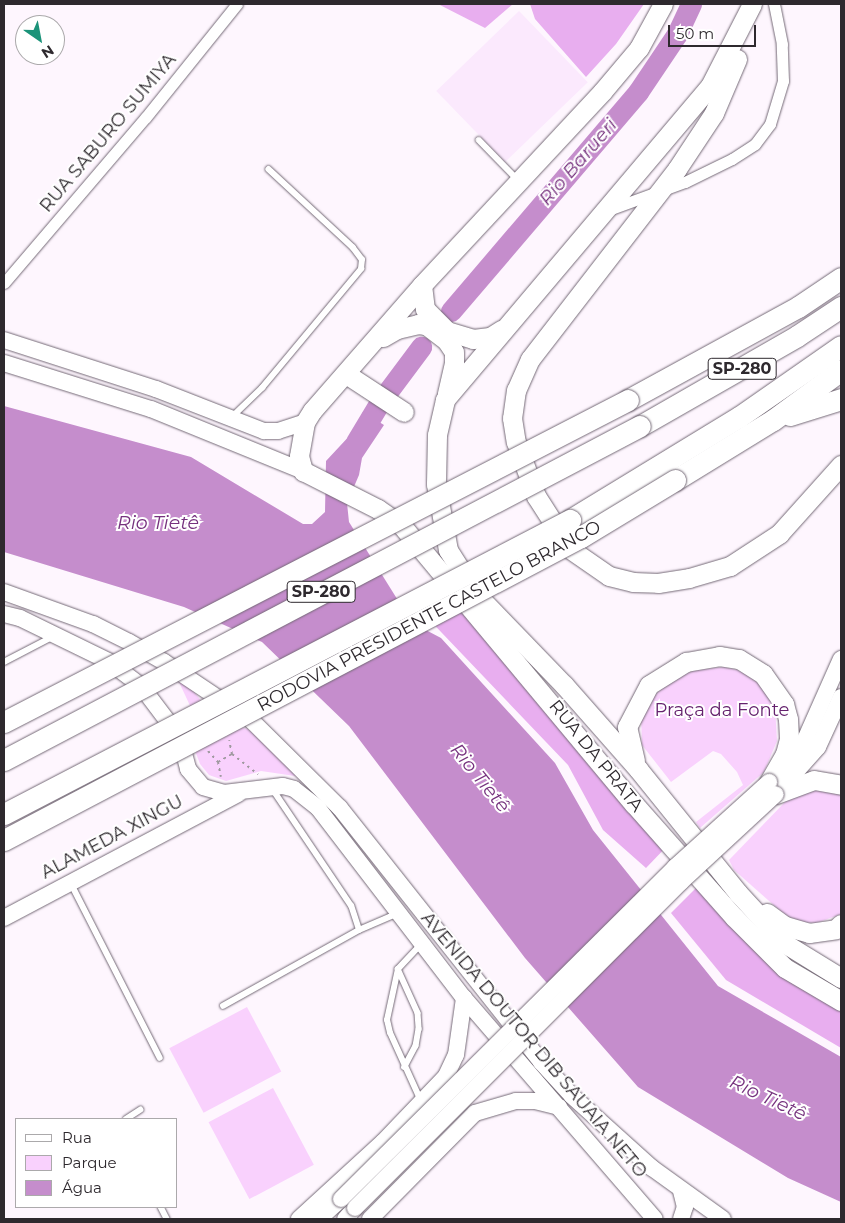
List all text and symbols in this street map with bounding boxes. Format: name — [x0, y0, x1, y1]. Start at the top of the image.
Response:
north arrow — [15, 15, 65, 65]
scale bar — [670, 15, 758, 47]
text: 50 m — [676, 24, 714, 43]
text: N — [38, 41, 57, 62]
street label: RUA SABURO SUMIYA — [35, 49, 181, 217]
water label: Rio Barueri — [534, 114, 622, 210]
road number: SP-280 — [707, 356, 777, 382]
water label: Rio Tietê — [117, 512, 199, 534]
street label: RODOVIA PRESIDENTE CASTELO BRANCO — [253, 516, 605, 716]
road number: SP-280 — [286, 578, 356, 606]
street label: RUA DA PRATA — [544, 696, 648, 816]
park label: Praça da Fonte — [654, 699, 790, 721]
water label: Rio Tietê — [445, 739, 515, 817]
street label: ALAMEDA XINGU — [37, 790, 187, 884]
street label: AVENIDA DOUTOR DIB SAUAIA NETO — [416, 908, 652, 1182]
water label: Rio Tietê — [726, 1070, 810, 1126]
legend — [15, 1118, 178, 1208]
text: Rua — [62, 1128, 92, 1147]
text: Parque — [62, 1153, 117, 1172]
text: Água — [62, 1178, 102, 1197]

